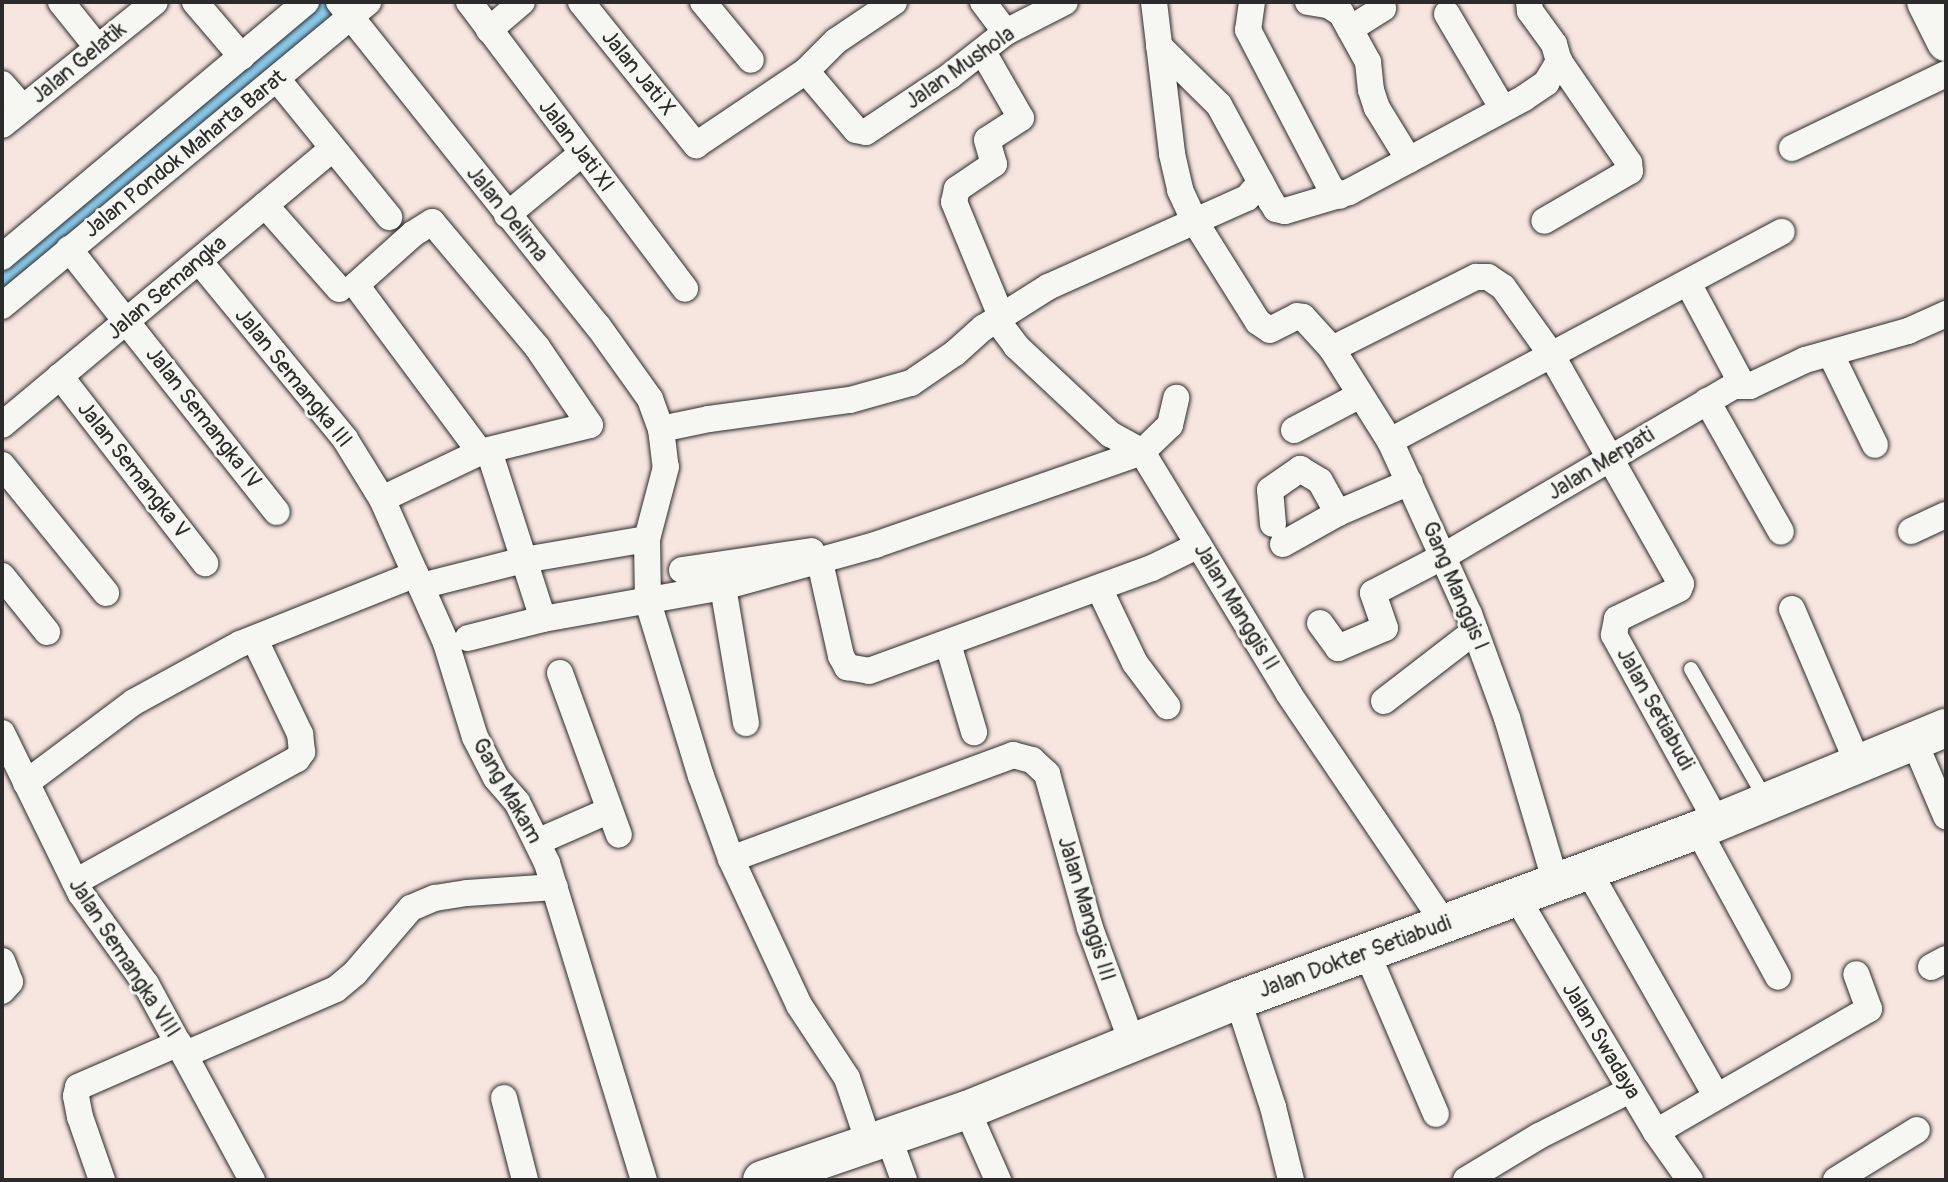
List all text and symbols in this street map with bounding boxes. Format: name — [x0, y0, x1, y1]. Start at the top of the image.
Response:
street label: Jalan Gelatik — [26, 17, 132, 109]
street label: Jalan Mushola — [900, 21, 1020, 115]
street label: Jalan Jati X — [595, 25, 681, 121]
street label: Jalan Pondok Maharta Barat — [79, 64, 291, 244]
street label: Jalan Jati XI — [533, 94, 619, 198]
street label: Jalan Delima — [460, 161, 554, 267]
street label: Jalan Semangka — [102, 230, 232, 346]
street label: Jalan Semangka III — [229, 303, 357, 453]
street label: Jalan Semangka IV — [140, 342, 266, 494]
street label: Jalan Semangka V — [71, 396, 195, 544]
street label: Jalan Merpati — [1543, 422, 1659, 506]
street label: Gang Manggis I — [1416, 518, 1494, 654]
street label: Jalan Manggis II — [1188, 539, 1284, 675]
street label: Jalan Setiabudi — [1610, 643, 1700, 775]
street label: Gang Makam — [466, 734, 548, 848]
street label: Jalan Manggis III — [1051, 833, 1121, 985]
street label: Jalan Semangka VIII — [63, 873, 185, 1043]
street label: Jalan Dokter Setiabudi — [1255, 910, 1455, 1004]
street label: Jalan Swadaya — [1556, 978, 1646, 1104]

